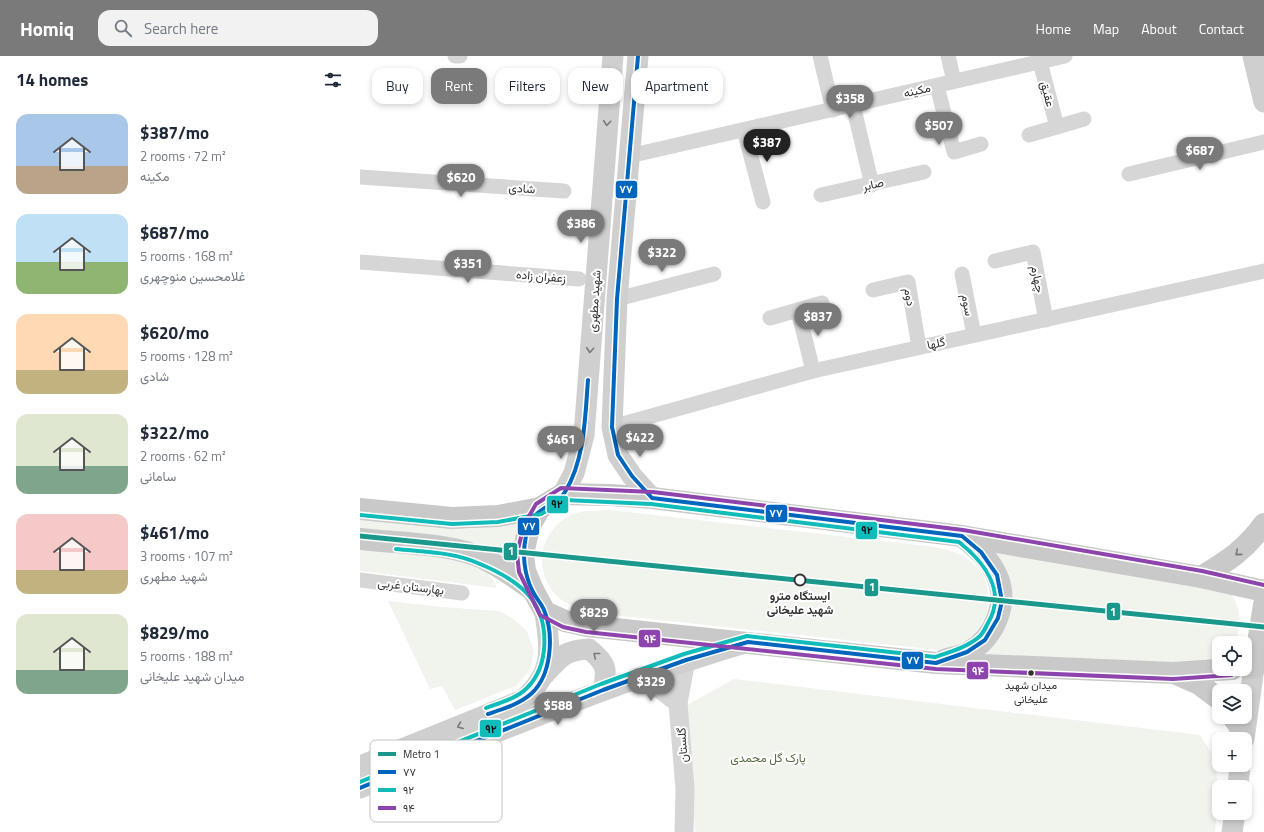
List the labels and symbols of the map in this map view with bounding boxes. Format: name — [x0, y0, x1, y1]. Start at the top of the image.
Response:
street label: مکینه — [902, 78, 932, 102]
street label: عقیق — [1036, 79, 1060, 109]
pin: $358 — [826, 85, 874, 119]
pin: $507 — [915, 112, 963, 146]
one-way arrow — [603, 120, 612, 126]
pin: $387 — [743, 129, 791, 163]
pin: $687 — [1176, 137, 1224, 171]
pin: $620 — [437, 164, 485, 198]
street label: صابر — [859, 172, 886, 196]
street label: شادی — [508, 178, 536, 198]
line badge: ۷۷ — [615, 180, 638, 199]
text: ۷۷ — [619, 181, 633, 197]
pin: $386 — [557, 210, 605, 244]
pin: $322 — [638, 239, 686, 273]
pin: $351 — [444, 250, 492, 284]
street label: زعفران زاده — [515, 264, 567, 288]
street label: چهارم — [1026, 264, 1050, 294]
street label: شهید مطهری — [582, 269, 606, 333]
street label: دوم — [899, 286, 921, 308]
street label: سوم — [957, 292, 979, 318]
pin: $837 — [794, 303, 842, 337]
street label: گلها — [925, 332, 947, 354]
one-way arrow — [586, 347, 595, 353]
pin: $422 — [616, 424, 664, 458]
pin: $461 — [537, 426, 585, 460]
line badge: ۹۲ — [546, 495, 569, 514]
text: ۹۲ — [551, 496, 563, 512]
line badge: ۷۷ — [765, 504, 788, 523]
text: ۷۷ — [769, 505, 783, 521]
line badge: ۷۷ — [517, 517, 540, 536]
text: ۷۷ — [522, 518, 536, 534]
line badge: ۹۲ — [855, 521, 878, 540]
text: ۹۲ — [861, 522, 873, 538]
line badge: 1 — [503, 542, 518, 561]
text: 1 — [508, 543, 514, 559]
one-way arrow — [1236, 548, 1243, 555]
street label: بهارستان غربی — [377, 572, 445, 600]
marker: ایستگاه مترو شهید علیخانی — [793, 573, 807, 587]
line badge: 1 — [864, 578, 879, 597]
text: 1 — [869, 579, 875, 595]
place label: ایستگاه مترو شهید علیخانی — [767, 586, 834, 619]
pin: $829 — [570, 599, 618, 633]
line badge: 1 — [1106, 602, 1121, 621]
text: 1 — [1110, 604, 1116, 620]
line badge: ۹۴ — [638, 629, 661, 648]
text: ۹۴ — [644, 631, 656, 647]
line badge: ۷۷ — [901, 651, 924, 670]
one-way arrow — [593, 652, 600, 659]
text: ۷۷ — [906, 652, 920, 668]
line badge: ۹۴ — [966, 661, 989, 680]
text: ۹۴ — [972, 663, 984, 679]
pin: $329 — [627, 668, 675, 702]
marker: میدان شهید علیخانی — [1026, 668, 1036, 678]
place label: میدان شهید علیخانی — [1005, 677, 1057, 707]
pin: $588 — [534, 692, 582, 726]
line badge: ۹۲ — [479, 719, 502, 738]
one-way arrow — [456, 721, 463, 729]
text: ۹۲ — [485, 721, 497, 737]
street label: گلستان — [671, 727, 693, 763]
legend — [370, 740, 502, 822]
text: Metro 1 — [403, 746, 440, 762]
park label: پارک گل محمدی — [730, 748, 806, 767]
text: ۷۷ — [403, 764, 416, 780]
text: ۹۲ — [403, 782, 414, 798]
text: ۹۴ — [403, 800, 415, 816]

